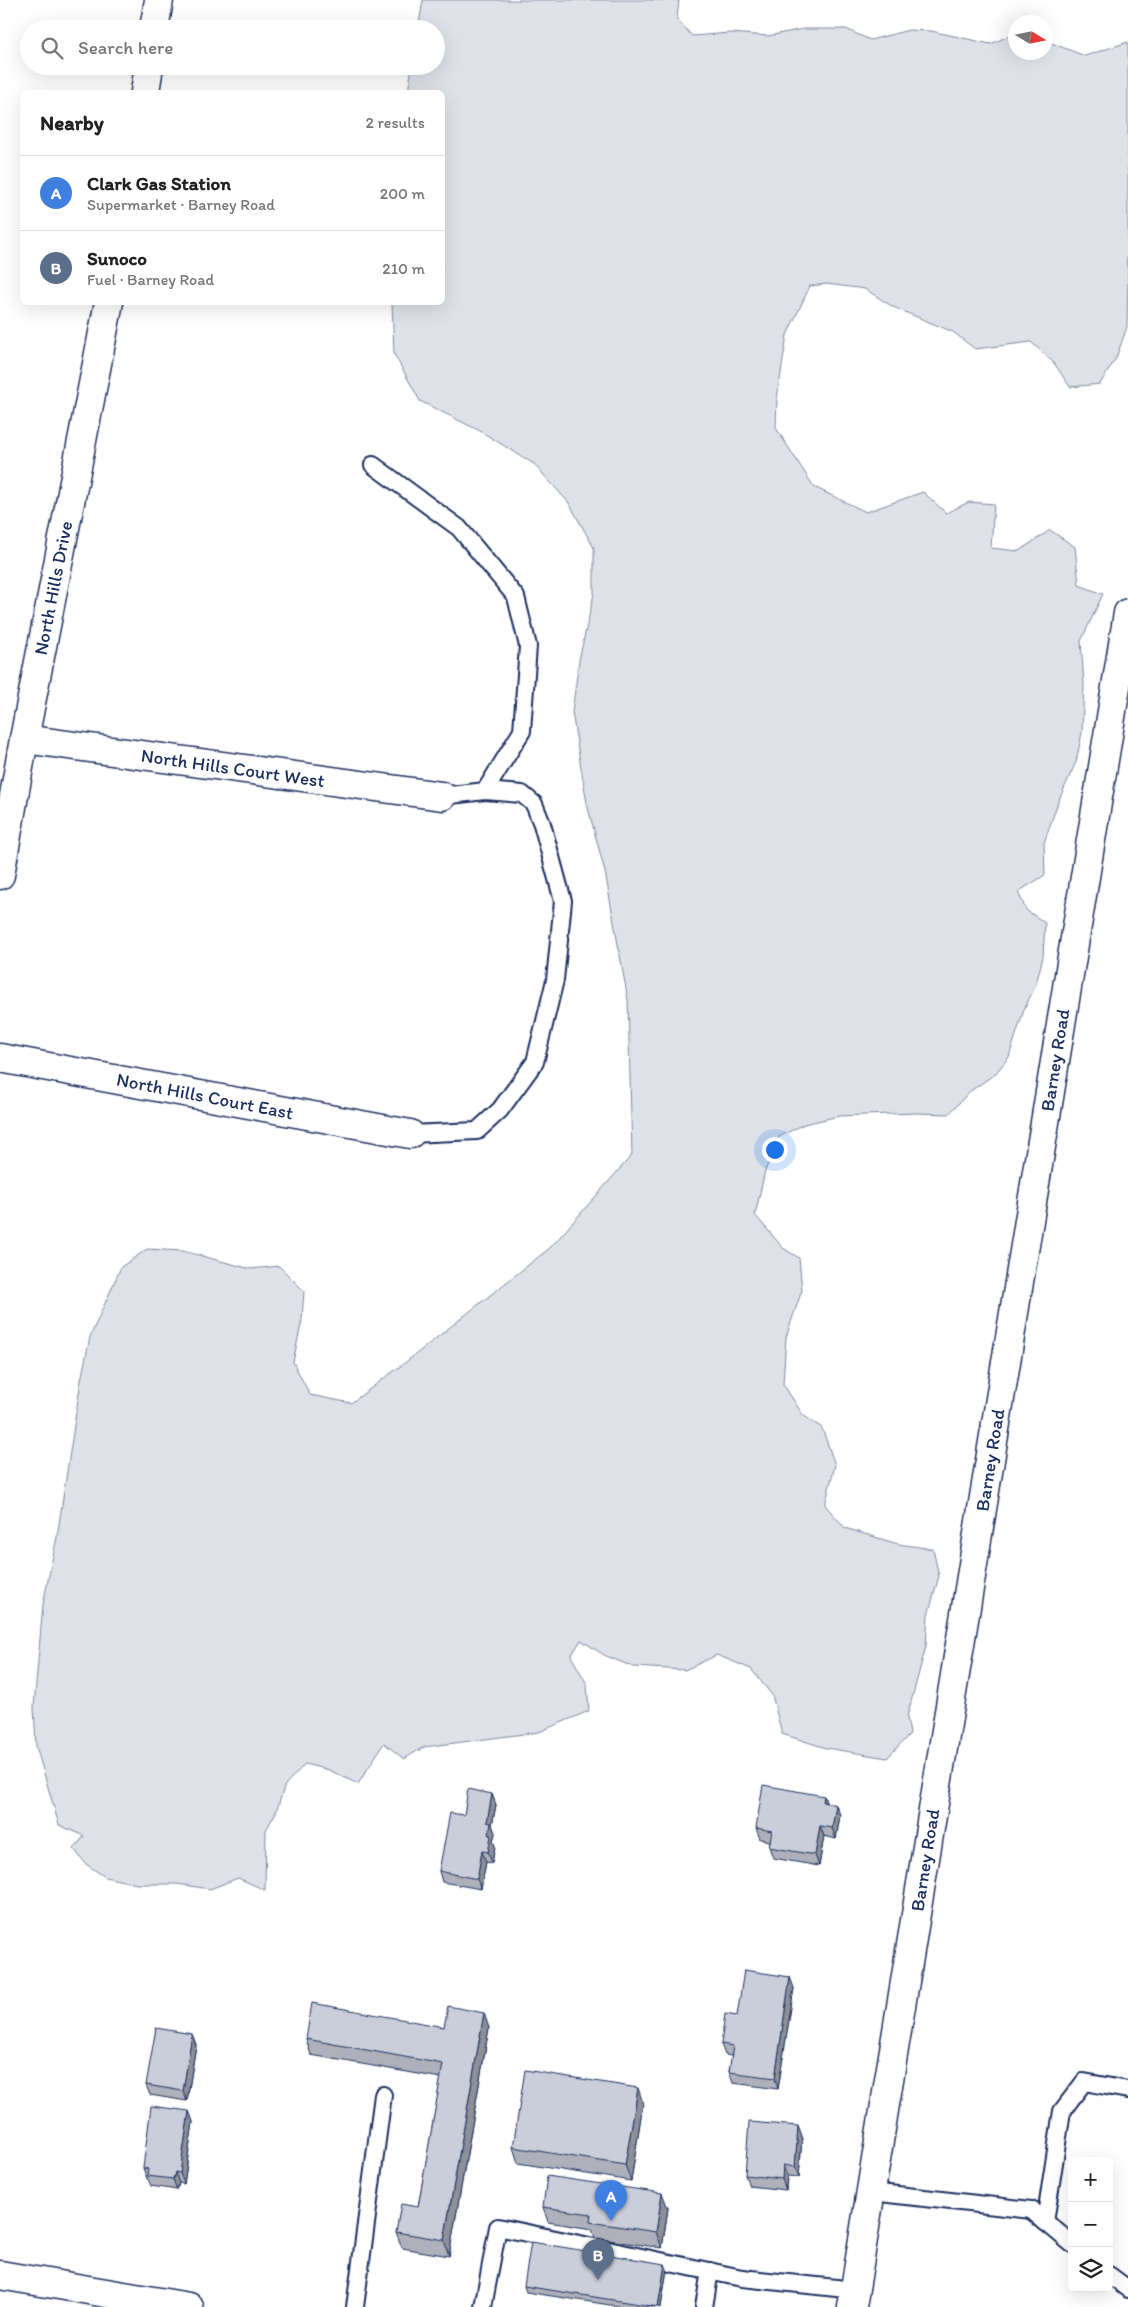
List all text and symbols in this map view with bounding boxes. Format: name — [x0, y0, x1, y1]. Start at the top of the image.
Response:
north arrow — [1008, 15, 1053, 60]
search box — [20, 20, 445, 75]
icon: search — [38, 34, 66, 62]
text: Search here — [78, 36, 173, 59]
text: Nearby — [40, 110, 104, 135]
text: 2 results — [365, 113, 425, 132]
text: Clark Gas Station — [87, 172, 231, 195]
text: A — [51, 184, 61, 203]
text: 200 m — [380, 184, 425, 203]
text: Supermarket · Barney Road — [87, 195, 275, 214]
text: Sunoco — [87, 247, 147, 270]
text: B — [51, 259, 61, 278]
text: 210 m — [382, 259, 425, 278]
text: Fuel · Barney Road — [87, 270, 214, 289]
street label: North Hills Drive — [29, 519, 77, 657]
street label: North Hills Court West — [140, 744, 326, 792]
street label: Barney Road — [1036, 1007, 1075, 1113]
street label: North Hills Court East — [114, 1068, 296, 1124]
your location — [762, 1137, 788, 1163]
street label: Barney Road — [971, 1407, 1010, 1513]
street label: Barney Road — [906, 1807, 945, 1913]
map controls — [1068, 2157, 1113, 2292]
button: + — [1068, 2157, 1113, 2202]
pin: A — [595, 2180, 627, 2221]
button: − — [1068, 2202, 1113, 2247]
pin: B — [582, 2239, 614, 2280]
button: layers — [1068, 2247, 1113, 2292]

